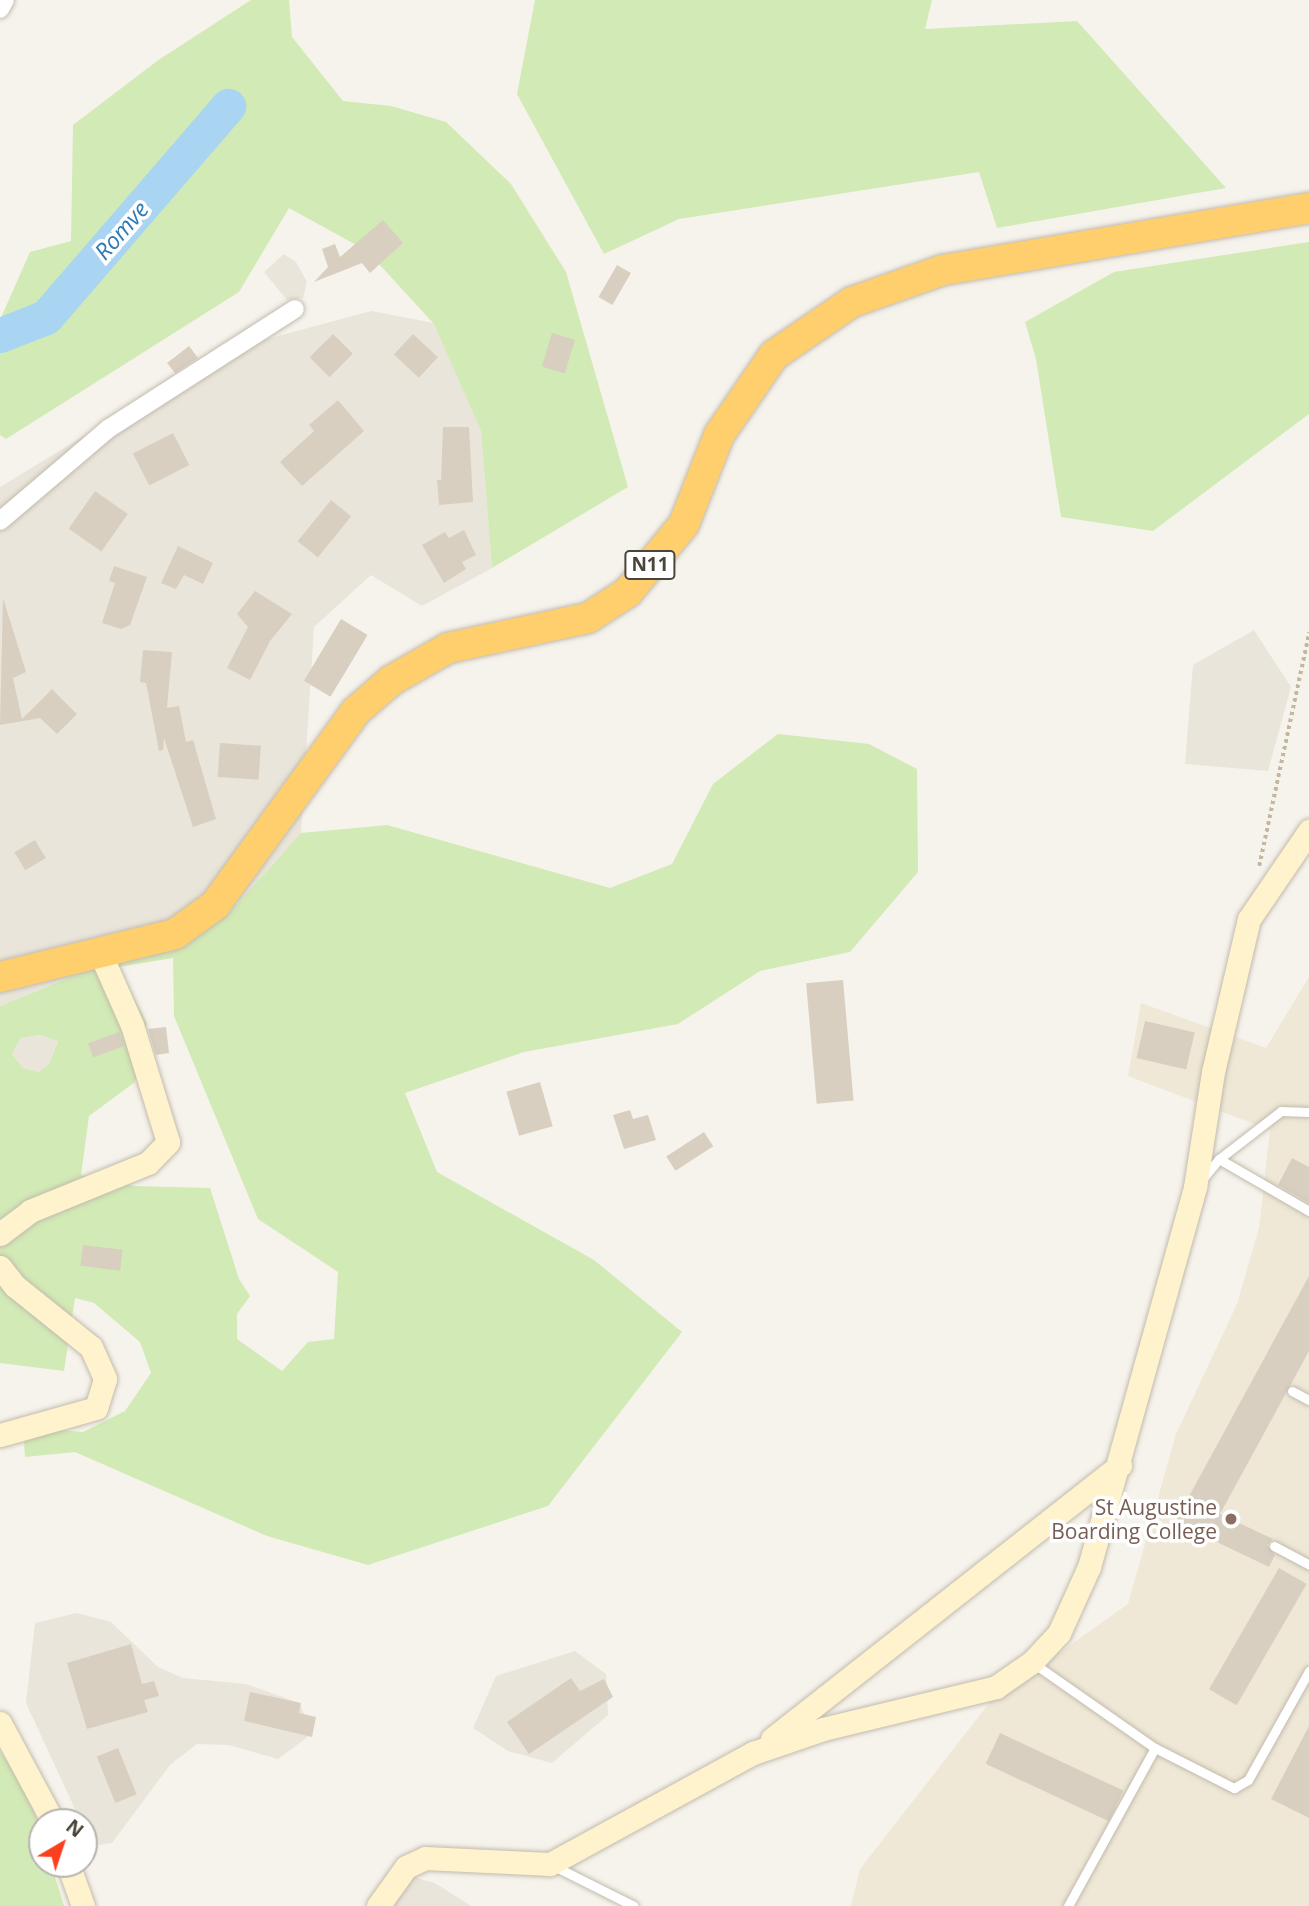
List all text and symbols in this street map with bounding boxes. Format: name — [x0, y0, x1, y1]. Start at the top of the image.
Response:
water label: Romve — [88, 195, 154, 265]
road number: N11 — [624, 550, 676, 580]
place label: St Augustine Boarding College — [1051, 1494, 1217, 1544]
marker: St Augustine Boarding College — [1223, 1511, 1239, 1527]
north arrow — [28, 1808, 98, 1878]
text: N — [61, 1813, 89, 1843]

